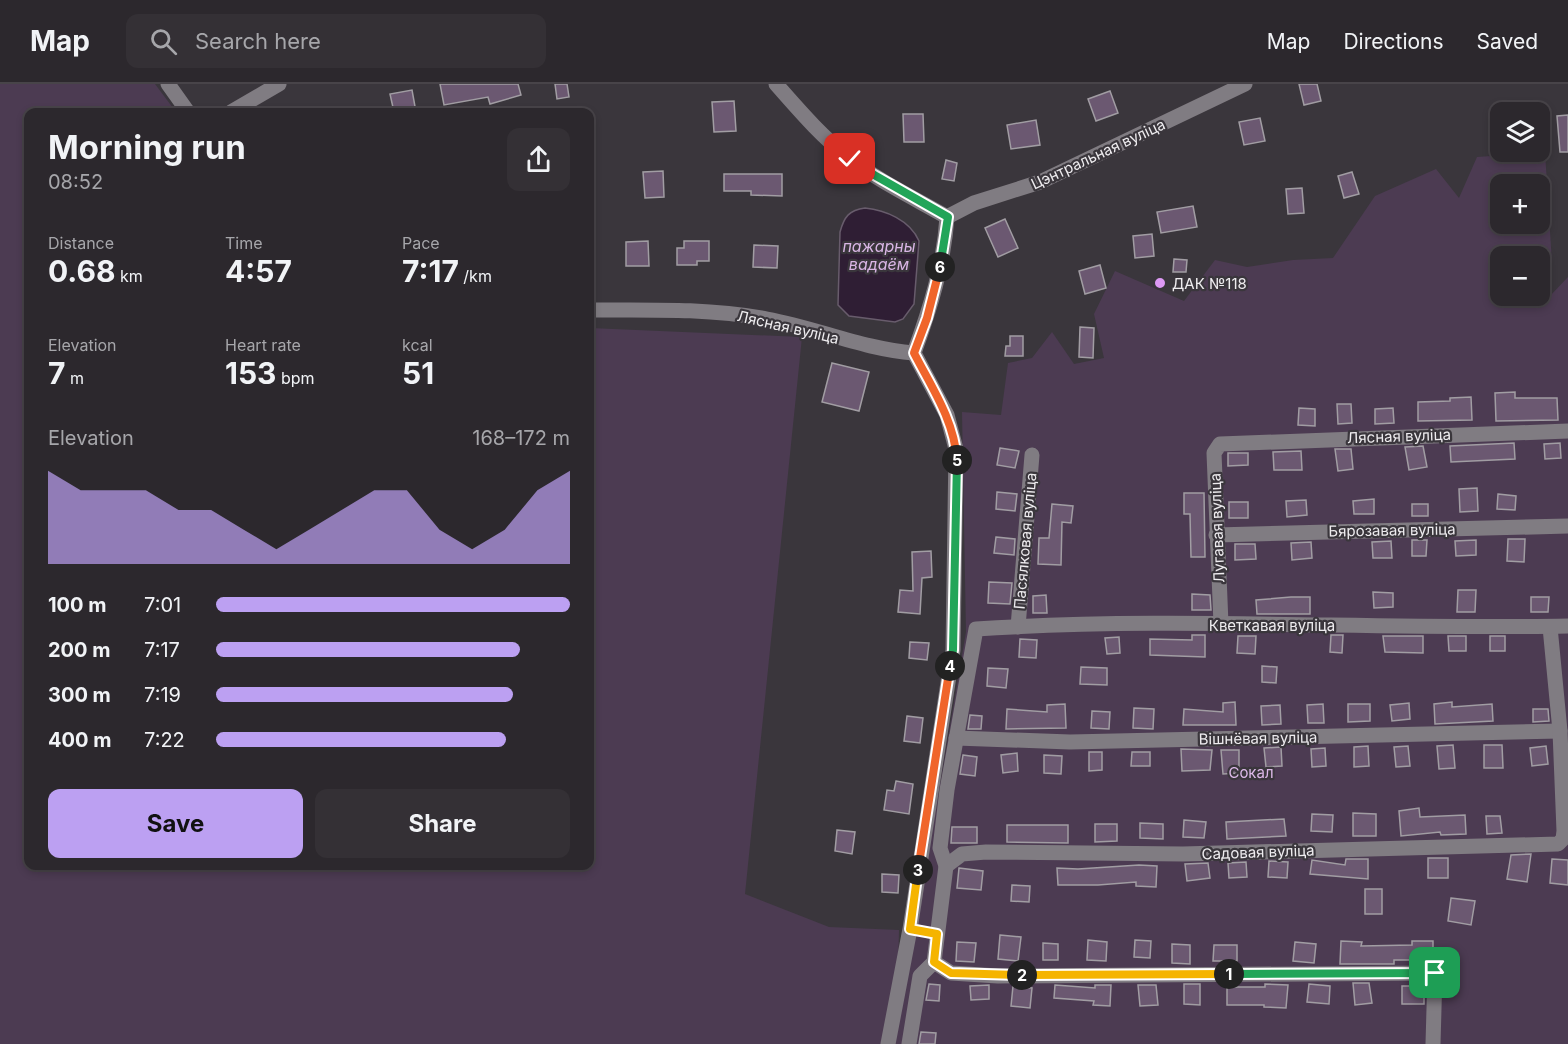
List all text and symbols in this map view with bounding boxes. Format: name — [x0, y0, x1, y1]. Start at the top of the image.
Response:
search box — [126, 14, 546, 68]
text: Map — [30, 24, 90, 58]
icon: search — [147, 25, 180, 58]
text: Search here — [195, 28, 321, 54]
text: Map — [1267, 29, 1310, 54]
text: Directions — [1343, 29, 1444, 54]
text: Saved — [1477, 29, 1538, 54]
map controls — [1490, 102, 1550, 306]
button: layers — [1490, 102, 1550, 162]
street label: Цэнтральная вуліца — [1028, 115, 1168, 193]
text: Morning run — [48, 127, 246, 167]
button: share — [507, 128, 570, 191]
pin — [824, 133, 875, 184]
icon: check — [833, 142, 866, 175]
text: 08:52 — [48, 170, 103, 194]
button: + — [1490, 174, 1550, 234]
text: Distance — [48, 233, 114, 253]
text: Time — [225, 233, 263, 253]
text: Pace — [402, 233, 440, 253]
water label: пажарны вадаём — [842, 236, 916, 274]
button: − — [1490, 246, 1550, 306]
pin: 6 — [925, 252, 955, 282]
text: 0.68 — [48, 253, 116, 289]
text: 4:57 — [225, 253, 292, 289]
text: 7:17 — [402, 253, 459, 289]
text: 6 — [935, 257, 945, 277]
text: km — [116, 266, 143, 286]
text: /km — [459, 266, 492, 286]
place label: ДАК №118 — [1172, 274, 1247, 293]
marker: ДАК №118 — [1153, 276, 1167, 290]
street label: Лясная вуліца — [735, 306, 841, 348]
text: Elevation — [48, 335, 117, 355]
text: Heart rate — [225, 335, 301, 355]
text: kcal — [402, 335, 433, 355]
text: 7 — [48, 355, 65, 391]
text: 153 — [225, 355, 276, 391]
text: 51 — [402, 355, 434, 391]
text: m — [65, 368, 84, 388]
text: bpm — [276, 368, 315, 388]
street label: Лясная вуліца — [1347, 425, 1451, 447]
text: Elevation — [48, 426, 134, 450]
text: 168–172 m — [472, 426, 570, 450]
pin: 5 — [942, 445, 972, 475]
text: 5 — [952, 450, 962, 470]
street label: Пасялковая вуліца — [1010, 472, 1040, 610]
street label: Лугавая вуліца — [1206, 473, 1228, 583]
street label: Бярозавая вуліца — [1328, 519, 1456, 541]
text: 100 m — [48, 593, 107, 617]
text: 7:01 — [144, 593, 181, 617]
street label: Кветкавая вуліца — [1209, 616, 1335, 635]
text: 200 m — [48, 638, 111, 662]
text: 7:17 — [144, 638, 180, 662]
pin: 4 — [935, 651, 965, 681]
text: 4 — [945, 656, 955, 676]
text: 300 m — [48, 683, 111, 707]
text: 7:19 — [144, 683, 181, 707]
street label: Вішнёвая вуліца — [1198, 727, 1318, 749]
text: 400 m — [48, 728, 112, 752]
text: 7:22 — [144, 728, 185, 752]
park label: Сокал — [1228, 763, 1274, 782]
button: Save — [48, 789, 303, 858]
button: Share — [315, 789, 570, 858]
street label: Садовая вуліца — [1201, 841, 1315, 863]
pin: 3 — [903, 855, 933, 885]
text: 3 — [913, 860, 923, 880]
pin — [1409, 947, 1460, 998]
icon: arrive — [1418, 956, 1451, 989]
pin: 1 — [1214, 959, 1244, 989]
pin: 2 — [1007, 960, 1037, 990]
text: 1 — [1226, 964, 1232, 984]
text: 2 — [1017, 965, 1027, 985]

